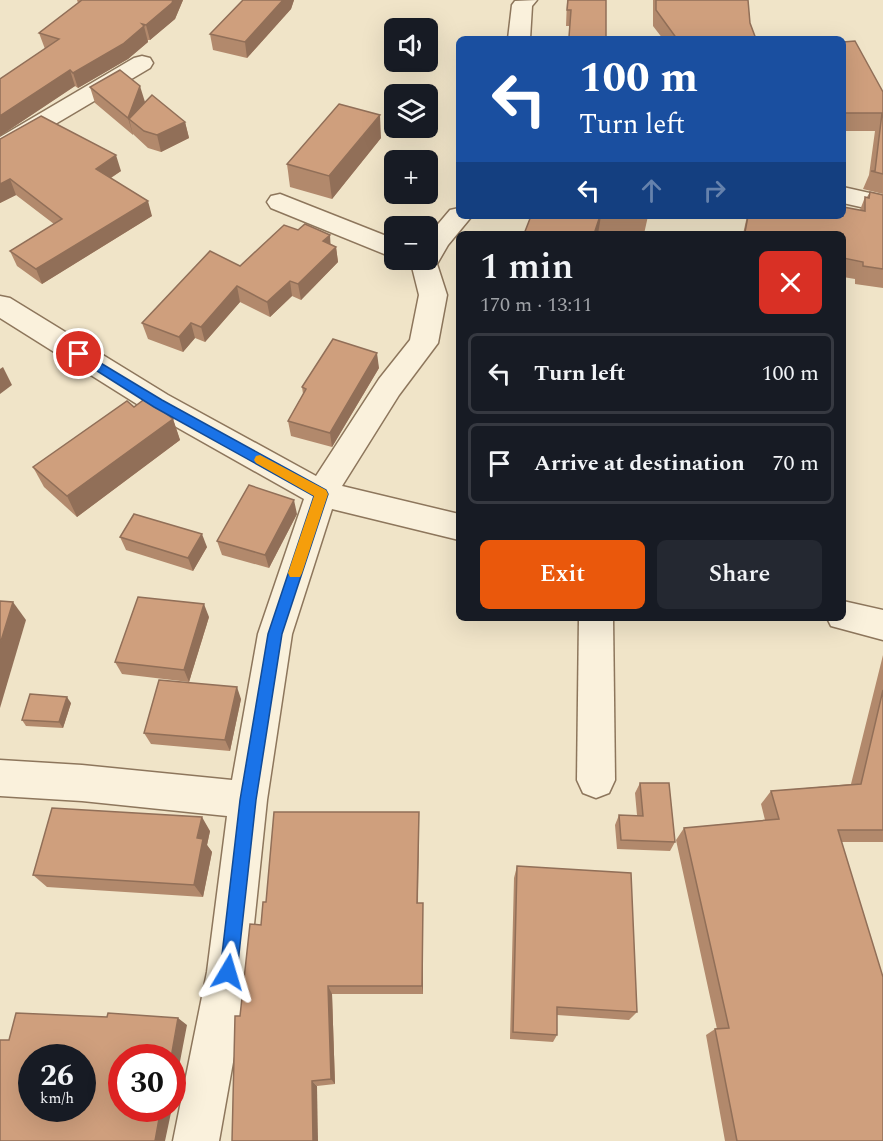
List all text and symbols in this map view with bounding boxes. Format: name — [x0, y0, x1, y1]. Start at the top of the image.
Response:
map controls — [384, 18, 438, 270]
button: sound — [384, 18, 438, 72]
text: 100 m — [579, 47, 698, 110]
icon: left — [480, 60, 558, 138]
button: layers — [384, 84, 438, 138]
text: Turn left — [579, 104, 685, 146]
button: + — [384, 150, 438, 204]
icon: left — [572, 174, 605, 207]
icon: ahead — [635, 174, 668, 207]
icon: right — [698, 174, 731, 207]
button: − — [384, 216, 438, 270]
text: 1 min — [480, 240, 573, 295]
button: close — [759, 251, 822, 314]
text: 170 m · 13:11 — [480, 290, 592, 320]
pin — [53, 328, 104, 379]
icon: arrive — [62, 337, 95, 370]
icon: left — [483, 357, 516, 390]
text: Turn left — [534, 357, 626, 390]
text: 100 m — [762, 357, 819, 390]
icon: arrive — [483, 447, 516, 480]
text: Arrive at destination — [534, 447, 745, 480]
text: 70 m — [773, 447, 819, 480]
button: Exit — [480, 540, 645, 609]
button: Share — [657, 540, 822, 609]
position arrow — [196, 940, 260, 1004]
speed limit sign: 30 — [108, 1044, 186, 1122]
text: 26 — [40, 1053, 74, 1099]
text: km/h — [40, 1087, 74, 1110]

